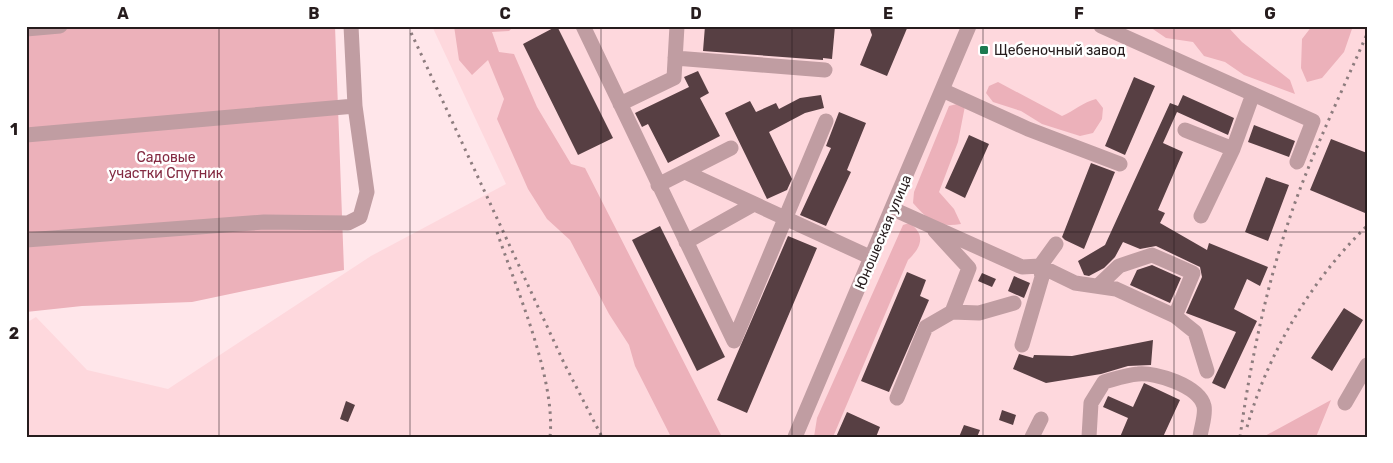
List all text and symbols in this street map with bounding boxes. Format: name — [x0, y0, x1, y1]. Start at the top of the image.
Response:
text: A — [117, 4, 129, 23]
text: B — [308, 4, 320, 23]
text: C — [499, 4, 511, 23]
text: D — [690, 4, 702, 23]
text: E — [883, 4, 893, 23]
text: F — [1074, 4, 1084, 23]
text: G — [1264, 4, 1276, 23]
place label: Щебеночный завод — [994, 42, 1125, 59]
marker: Щебеночный завод — [978, 44, 990, 56]
text: 1 — [10, 120, 18, 139]
park label: Садовые участки Спутник — [109, 149, 224, 182]
street label: Юношеская улица — [852, 172, 915, 292]
text: 2 — [9, 324, 19, 343]

